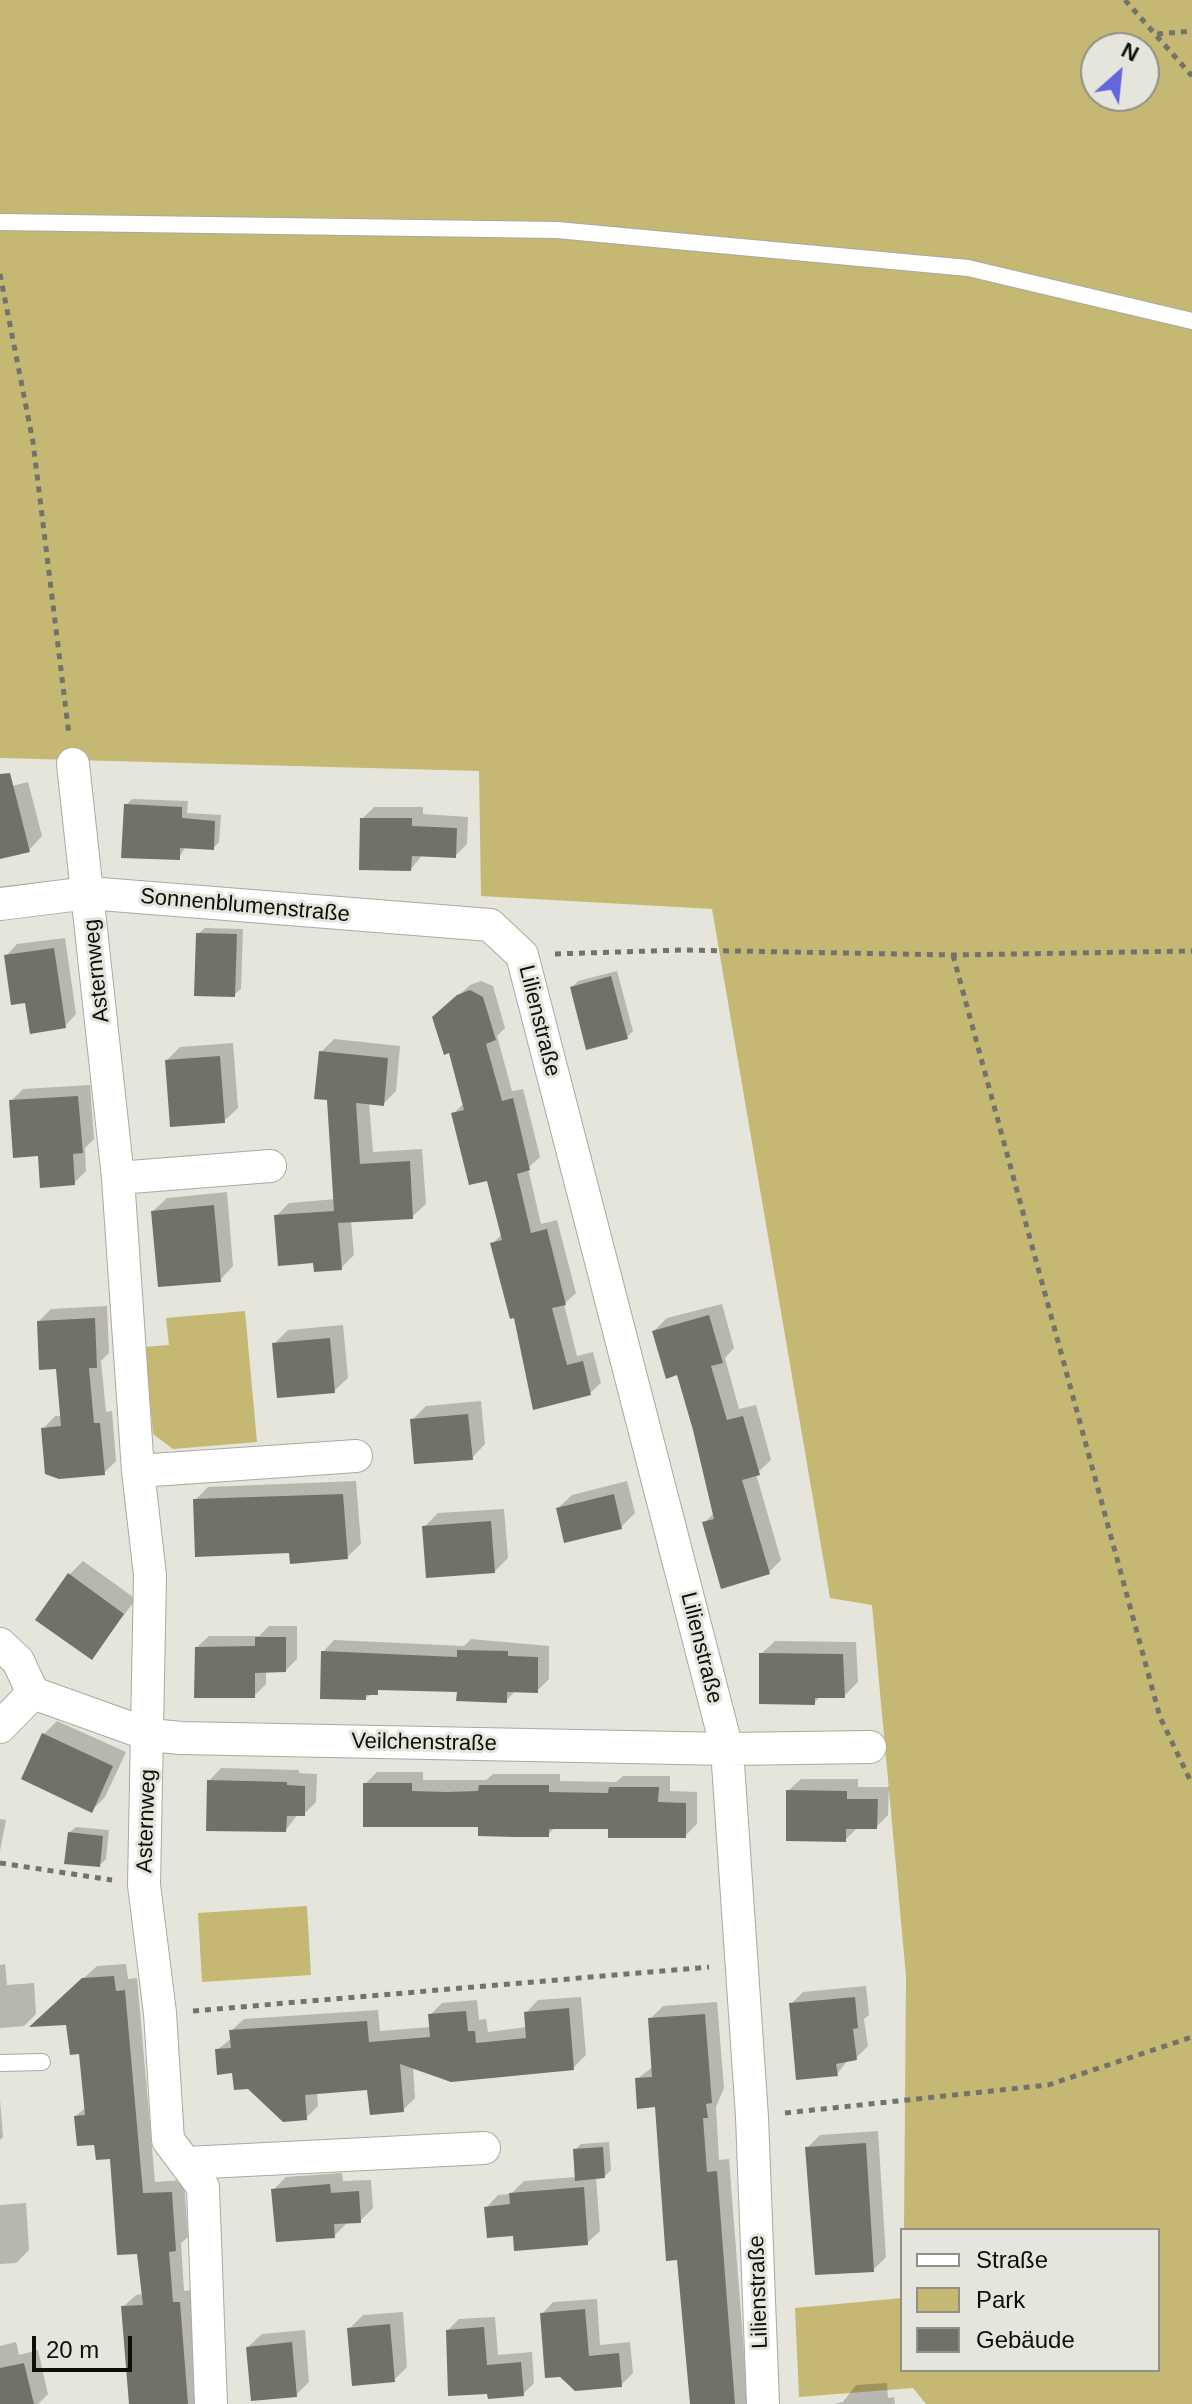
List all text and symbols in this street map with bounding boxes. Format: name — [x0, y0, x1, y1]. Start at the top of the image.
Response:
north arrow — [1080, 32, 1160, 112]
text: N — [1117, 37, 1143, 67]
street label: Sonnenblumenstraße — [139, 884, 351, 928]
street label: Asternweg — [78, 918, 116, 1024]
street label: Lilienstraße — [512, 963, 566, 1079]
street label: Lilienstraße — [674, 1590, 728, 1706]
street label: Veilchenstraße — [351, 1729, 497, 1757]
street label: Asternweg — [132, 1769, 162, 1873]
legend — [900, 2228, 1160, 2372]
street label: Lilienstraße — [744, 2235, 774, 2349]
text: Straße — [976, 2246, 1048, 2273]
text: Park — [976, 2286, 1025, 2313]
scale bar — [36, 2320, 136, 2370]
text: Gebäude — [976, 2326, 1075, 2353]
text: 20 m — [46, 2336, 99, 2363]

